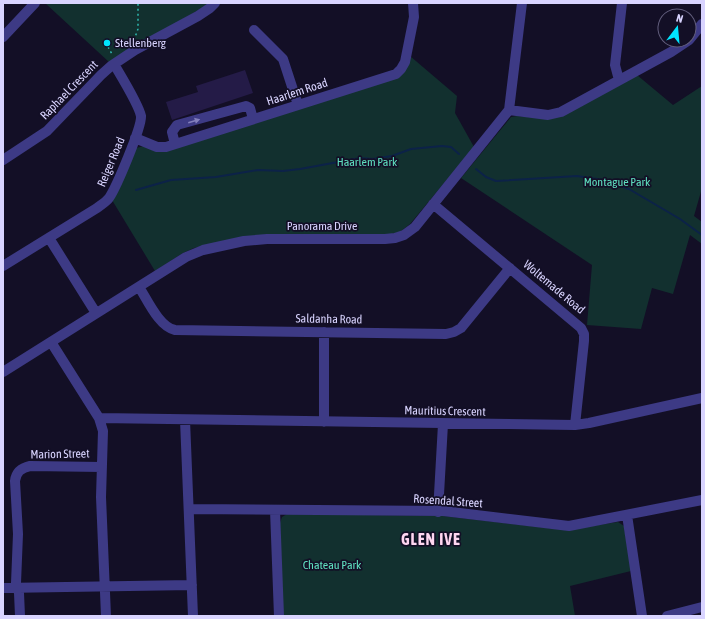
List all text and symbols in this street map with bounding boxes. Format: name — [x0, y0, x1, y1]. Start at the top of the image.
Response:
north arrow — [657, 8, 697, 48]
text: N — [675, 12, 685, 25]
place label: Stellenberg — [115, 36, 167, 50]
marker: Stellenberg — [102, 38, 112, 48]
street label: Raphael Crescent — [37, 57, 101, 122]
street label: Haarlem Road — [265, 76, 329, 108]
one-way arrow — [188, 117, 200, 123]
street label: Reiger Road — [94, 135, 128, 189]
park label: Haarlem Park — [337, 155, 398, 169]
park label: Montague Park — [584, 175, 651, 189]
street label: Panorama Drive — [287, 219, 357, 233]
street label: Woltemade Road — [520, 257, 588, 317]
street label: Saldanha Road — [296, 311, 362, 327]
street label: Mauritius Crescent — [404, 403, 486, 419]
street label: Marion Street — [30, 446, 90, 462]
street label: Rosendal Street — [413, 492, 484, 510]
district label: GLEN IVE — [401, 530, 461, 548]
park label: Chateau Park — [303, 558, 362, 572]

